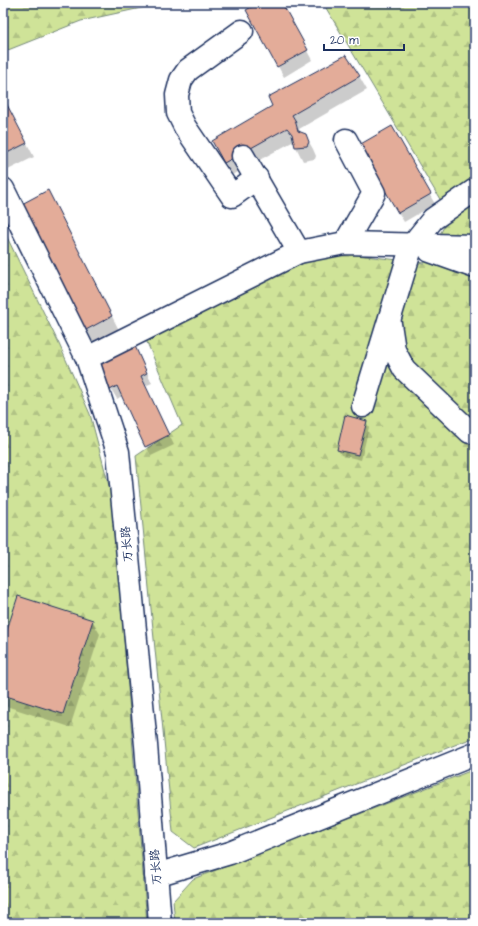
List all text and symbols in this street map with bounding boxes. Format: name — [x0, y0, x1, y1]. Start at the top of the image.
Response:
scale bar — [324, 26, 404, 52]
text: 20 m — [330, 32, 359, 49]
street label: 万长路 — [117, 525, 137, 563]
street label: 万长路 — [146, 848, 166, 886]

